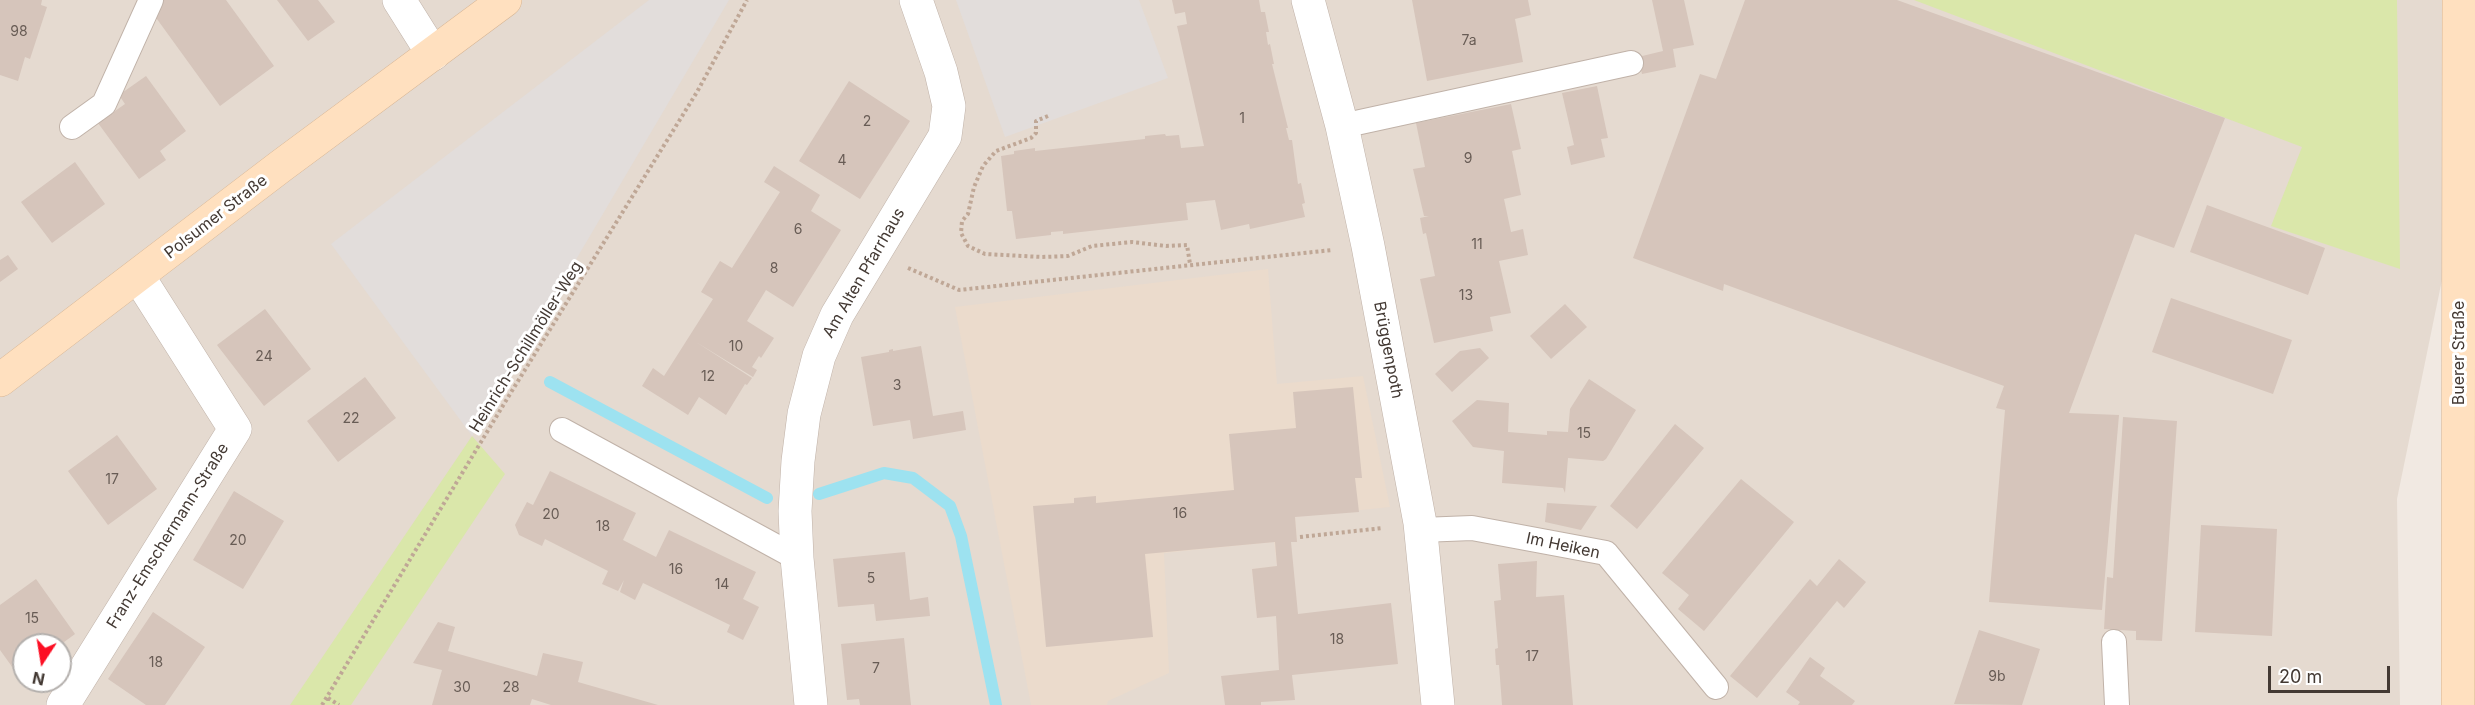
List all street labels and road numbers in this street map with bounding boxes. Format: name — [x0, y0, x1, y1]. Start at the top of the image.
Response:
street label: Polsumer Straße — [161, 171, 271, 263]
street label: Am Alten Pfarrhaus — [819, 205, 909, 341]
street label: Heinrich-Schillmöller-Weg — [465, 258, 587, 436]
street label: Brüggenpoth — [1369, 300, 1407, 400]
street label: Buerer Straße — [2449, 301, 2469, 405]
street label: Franz-Emschermann-Straße — [103, 440, 233, 632]
street label: Im Heiken — [1524, 529, 1602, 563]

